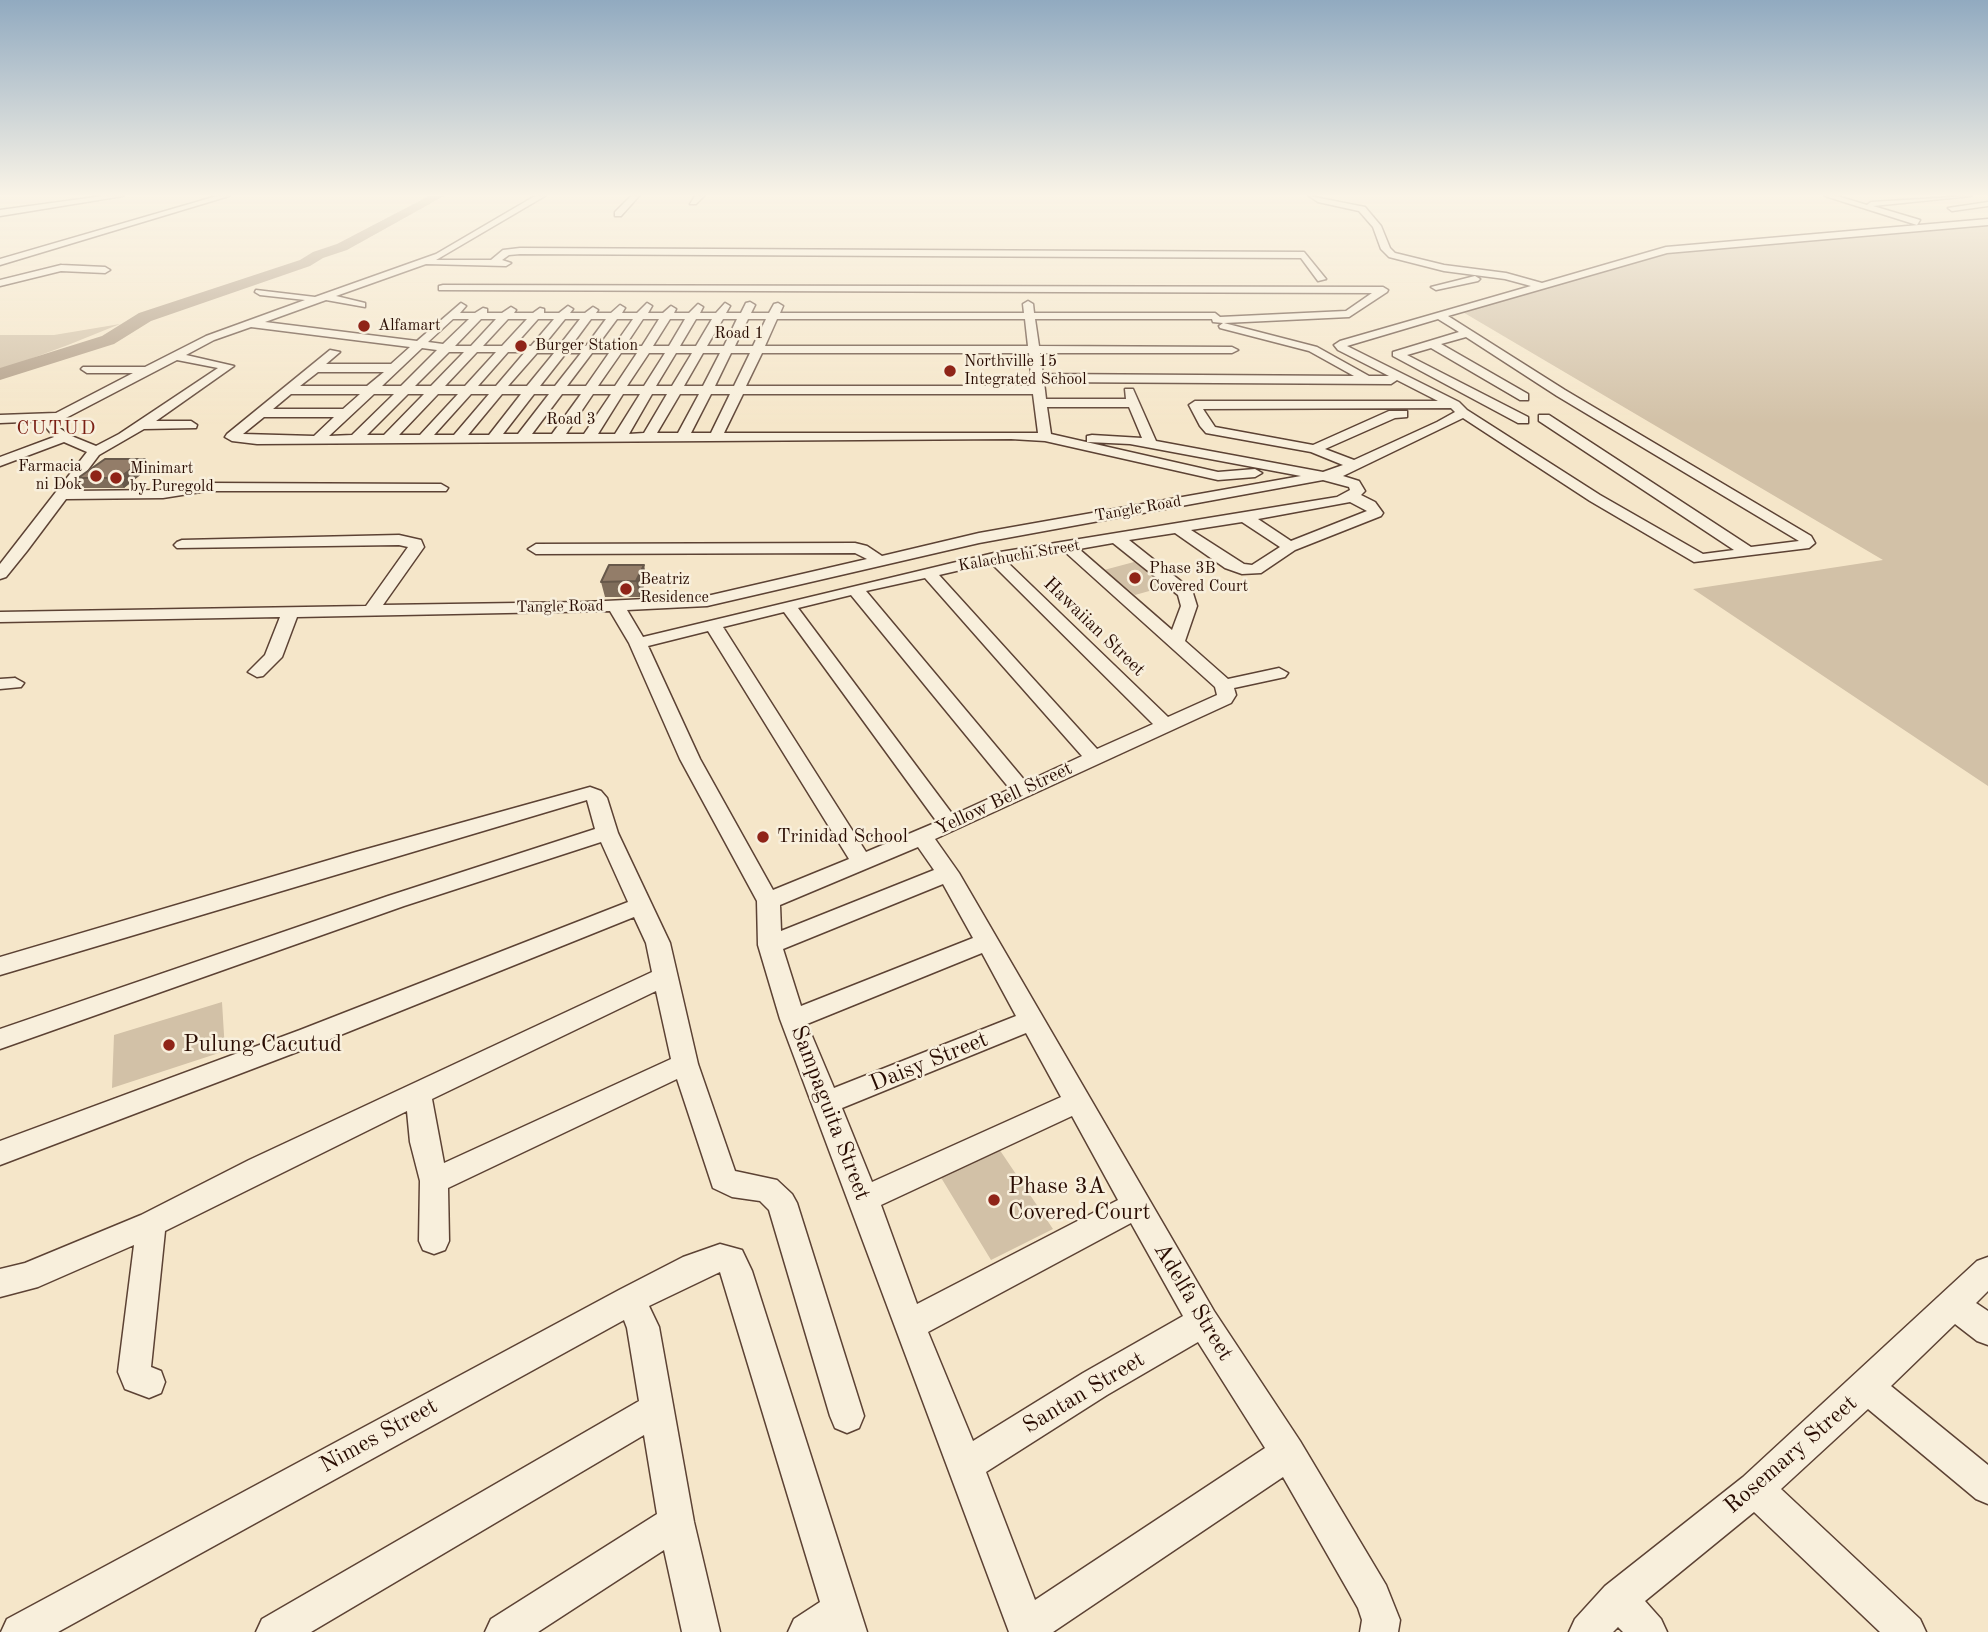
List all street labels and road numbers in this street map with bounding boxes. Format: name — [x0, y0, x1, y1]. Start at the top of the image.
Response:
street label: Road 1 — [714, 324, 764, 344]
street label: Road 3 — [546, 410, 596, 430]
street label: Tangle Road — [1093, 492, 1183, 526]
street label: Kalachuchi Street — [957, 536, 1081, 576]
street label: Hawaiian Street — [1038, 573, 1150, 681]
street label: Tangle Road — [516, 597, 604, 617]
street label: Yellow Bell Street — [932, 757, 1076, 841]
street label: Sampaguita Street — [784, 1022, 876, 1204]
street label: Daisy Street — [866, 1026, 992, 1098]
street label: Adelfa Street — [1147, 1238, 1239, 1366]
street label: Santan Street — [1018, 1346, 1150, 1440]
street label: Rosemary Street — [1719, 1390, 1863, 1520]
street label: Nimes Street — [315, 1392, 443, 1480]

